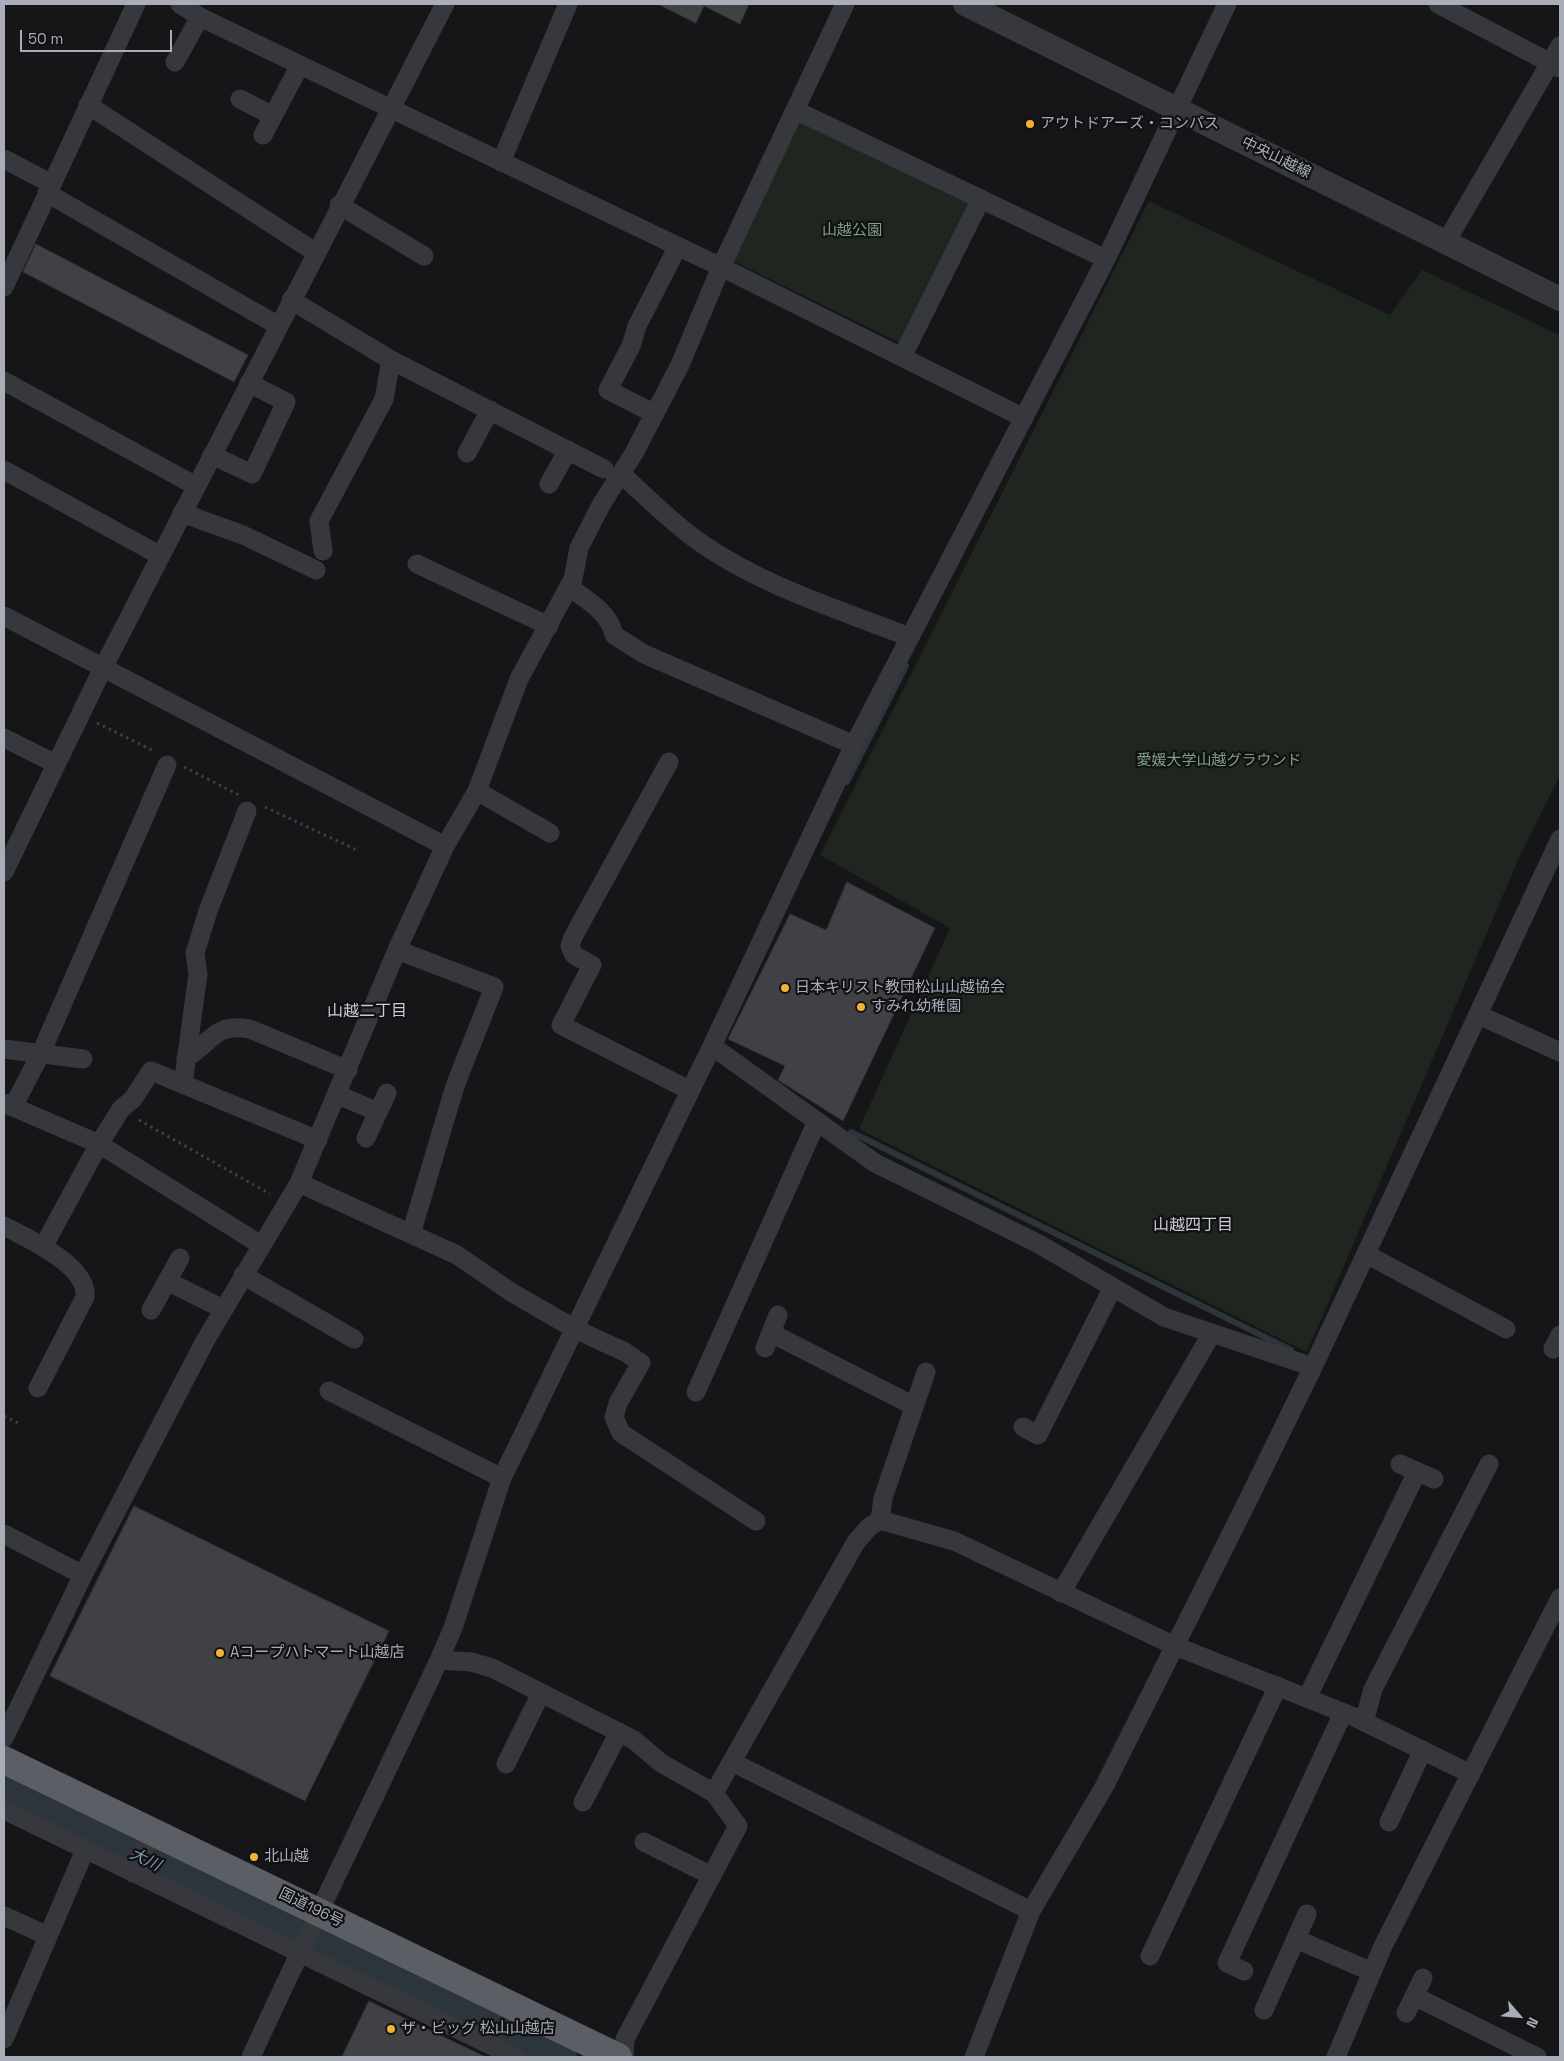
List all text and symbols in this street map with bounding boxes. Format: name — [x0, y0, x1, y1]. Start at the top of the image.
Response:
scale bar — [22, 20, 175, 52]
text: 50 m — [28, 29, 63, 48]
place label: アウトドアーズ・コンパス — [1040, 115, 1219, 133]
marker: アウトドアーズ・コンパス — [1024, 118, 1036, 130]
street label: 中央山越線 — [1238, 133, 1314, 183]
park label: 山越公園 — [822, 222, 882, 240]
park label: 愛媛大学山越グラウンド — [1137, 752, 1301, 770]
place label: 日本キリスト教団松山山越協会 — [795, 979, 1005, 997]
marker: 日本キリスト教団松山山越協会 — [779, 982, 791, 994]
place label: すみれ幼稚園 — [871, 998, 961, 1016]
marker: すみれ幼稚園 — [855, 1001, 867, 1013]
district label: 山越二丁目 — [327, 1002, 407, 1022]
district label: 山越四丁目 — [1153, 1216, 1233, 1236]
place label: Aコープハトマート山越店 — [230, 1644, 404, 1662]
marker: Aコープハトマート山越店 — [214, 1647, 226, 1659]
water label: 大川 — [126, 1844, 164, 1876]
place label: 北山越 — [264, 1848, 309, 1866]
marker: 北山越 — [248, 1851, 260, 1863]
street label: 国道196号 — [276, 1885, 346, 1931]
north arrow — [1494, 1991, 1544, 2041]
text: N — [1522, 2015, 1543, 2031]
place label: ザ・ビッグ 松山山越店 — [401, 2020, 555, 2038]
marker: ザ・ビッグ 松山山越店 — [385, 2023, 397, 2035]

